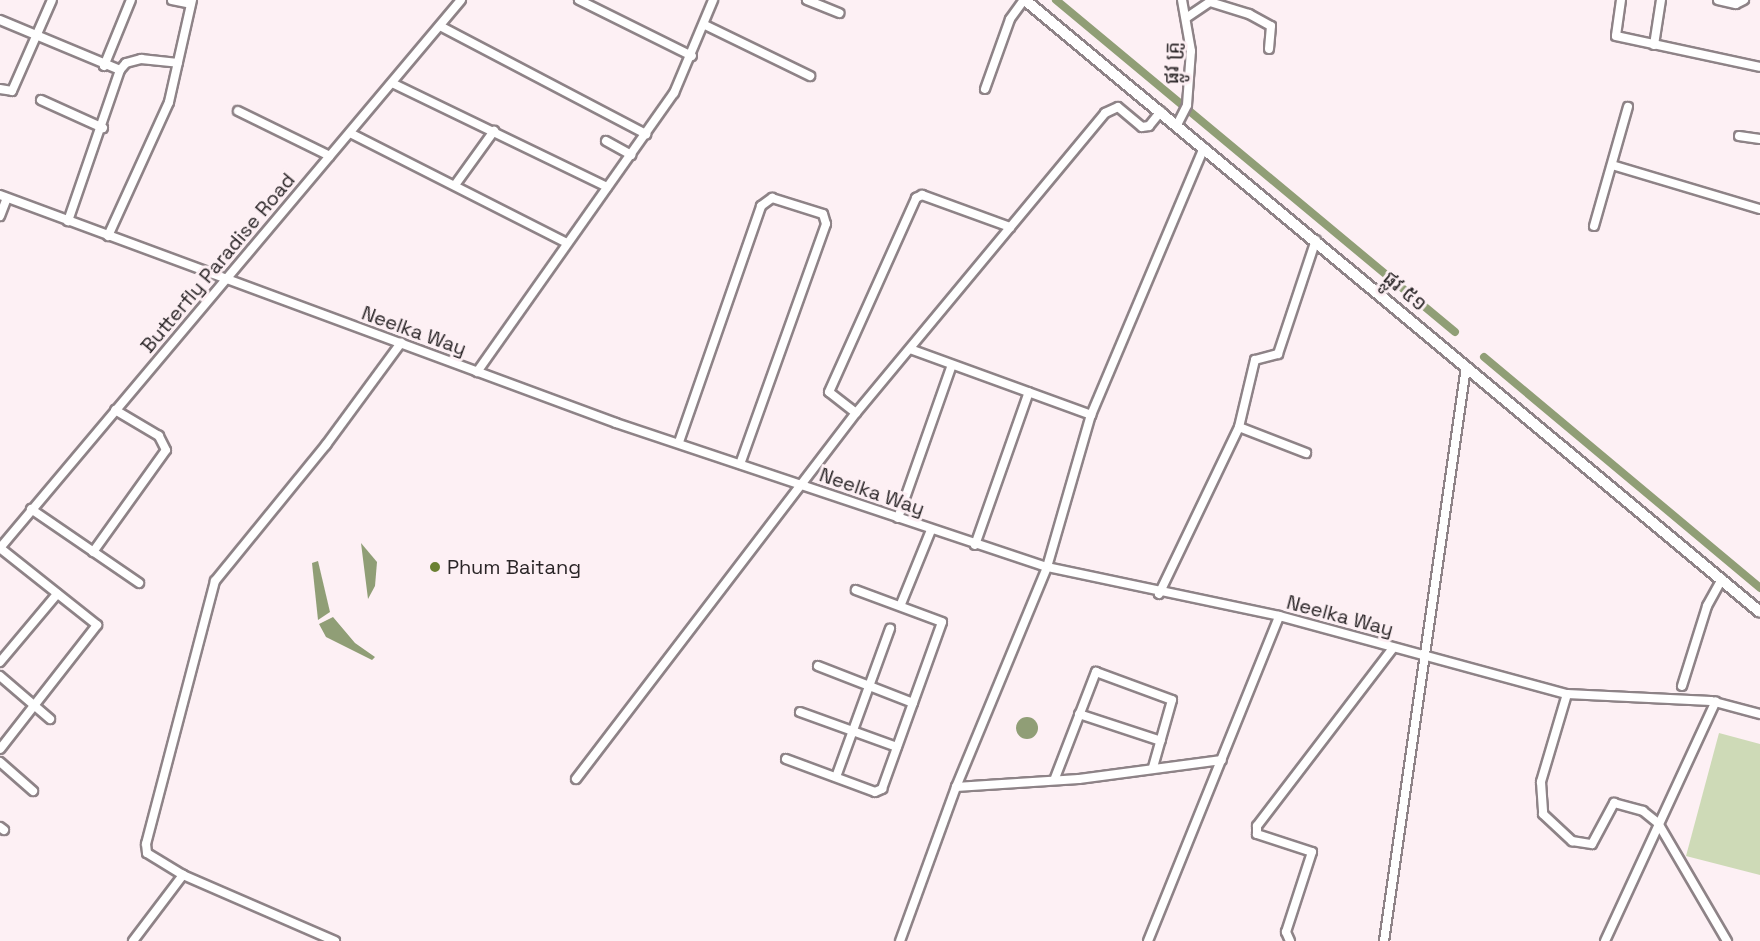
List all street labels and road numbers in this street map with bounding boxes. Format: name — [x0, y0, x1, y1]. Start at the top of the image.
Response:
street label: ផ្លូវ គ្រូ — [1160, 41, 1184, 85]
street label: Butterfly Paradise Road — [136, 168, 300, 358]
street label: ផ្លូវ ៥១ — [1378, 266, 1432, 316]
street label: Neelka Way — [358, 301, 470, 361]
street label: Neelka Way — [816, 463, 928, 521]
street label: Neelka Way — [1284, 590, 1396, 642]

